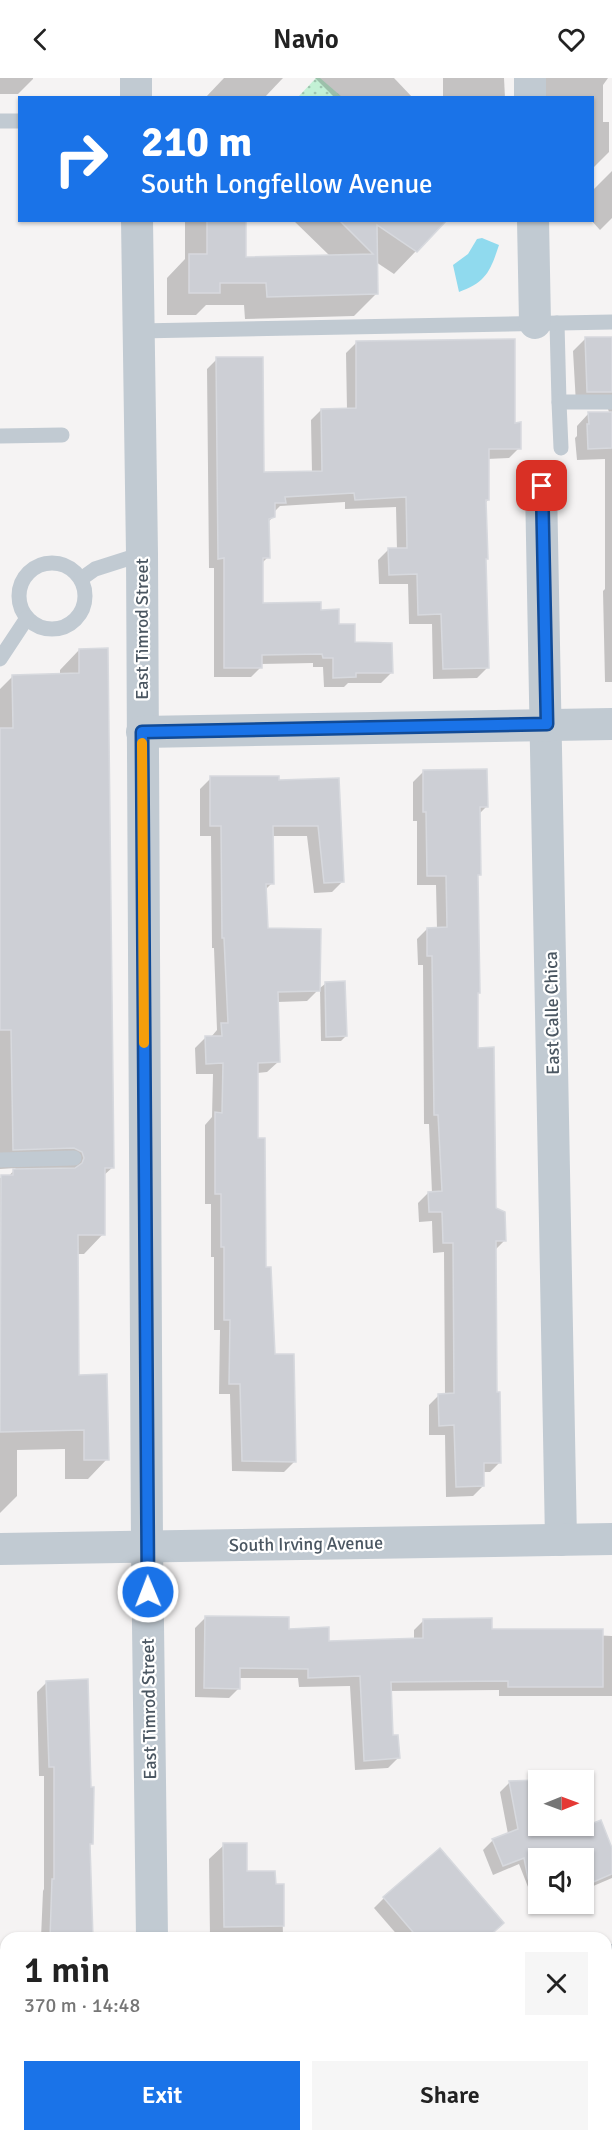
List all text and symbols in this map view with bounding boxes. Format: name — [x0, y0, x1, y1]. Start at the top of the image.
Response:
icon: back — [24, 23, 57, 56]
text: Navio — [273, 23, 339, 56]
icon: heart — [555, 23, 588, 56]
text: 210 m — [141, 117, 252, 168]
icon: right — [42, 120, 120, 198]
text: South Longfellow Avenue — [141, 168, 433, 201]
pin — [516, 460, 567, 511]
icon: arrive — [525, 469, 558, 502]
street label: East Timrod Street — [131, 558, 153, 700]
street label: East Calle Chica — [540, 951, 564, 1075]
street label: South Irving Avenue — [229, 1532, 383, 1556]
position arrow — [116, 1560, 180, 1624]
street label: East Timrod Street — [137, 1638, 161, 1780]
north arrow — [528, 1770, 594, 1836]
map controls — [528, 1770, 594, 1914]
button: sound — [528, 1848, 594, 1914]
text: 1 min — [24, 1948, 110, 1993]
button: close — [525, 1952, 588, 2015]
text: 370 m · 14:48 — [24, 1993, 140, 2018]
button: Exit — [24, 2061, 300, 2130]
button: Share — [312, 2061, 588, 2130]

